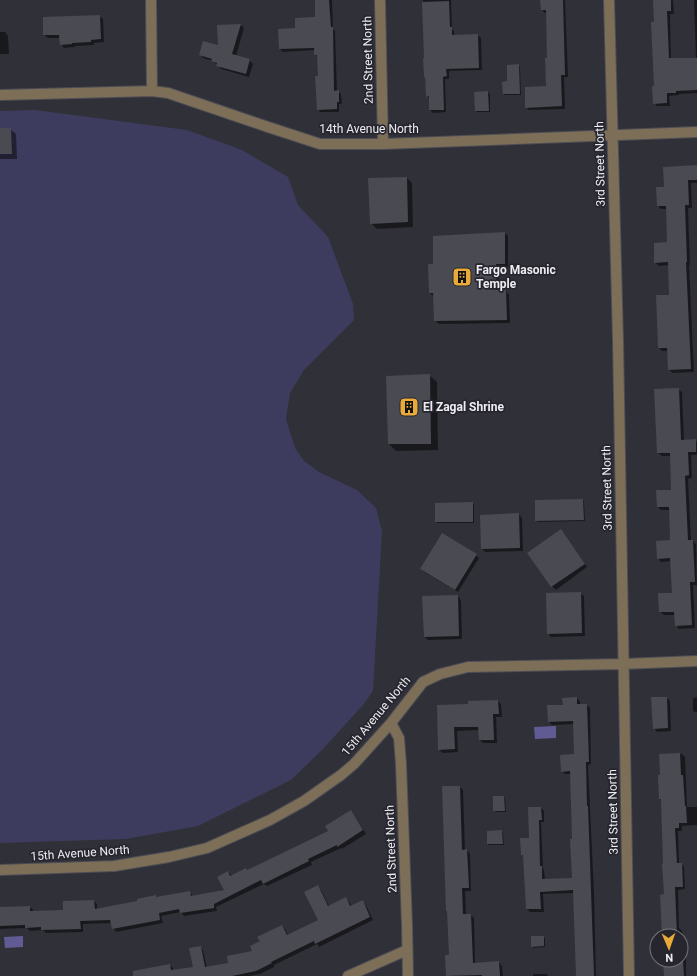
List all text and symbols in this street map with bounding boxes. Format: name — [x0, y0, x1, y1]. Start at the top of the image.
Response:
street label: 2nd Street North — [360, 16, 376, 104]
street label: 3rd Street North — [592, 121, 608, 207]
street label: 14th Avenue North — [319, 122, 419, 136]
place label: Fargo Masonic Temple — [476, 263, 556, 291]
building icon: Fargo Masonic Temple — [451, 266, 473, 288]
building icon: El Zagal Shrine — [398, 396, 420, 418]
place label: El Zagal Shrine — [423, 400, 504, 414]
street label: 3rd Street North — [599, 445, 615, 531]
street label: 15th Avenue North — [339, 673, 413, 759]
street label: 3rd Street North — [605, 769, 621, 855]
street label: 2nd Street North — [382, 805, 400, 893]
street label: 15th Avenue North — [30, 843, 130, 863]
north arrow — [649, 928, 689, 968]
text: N — [665, 951, 673, 964]

